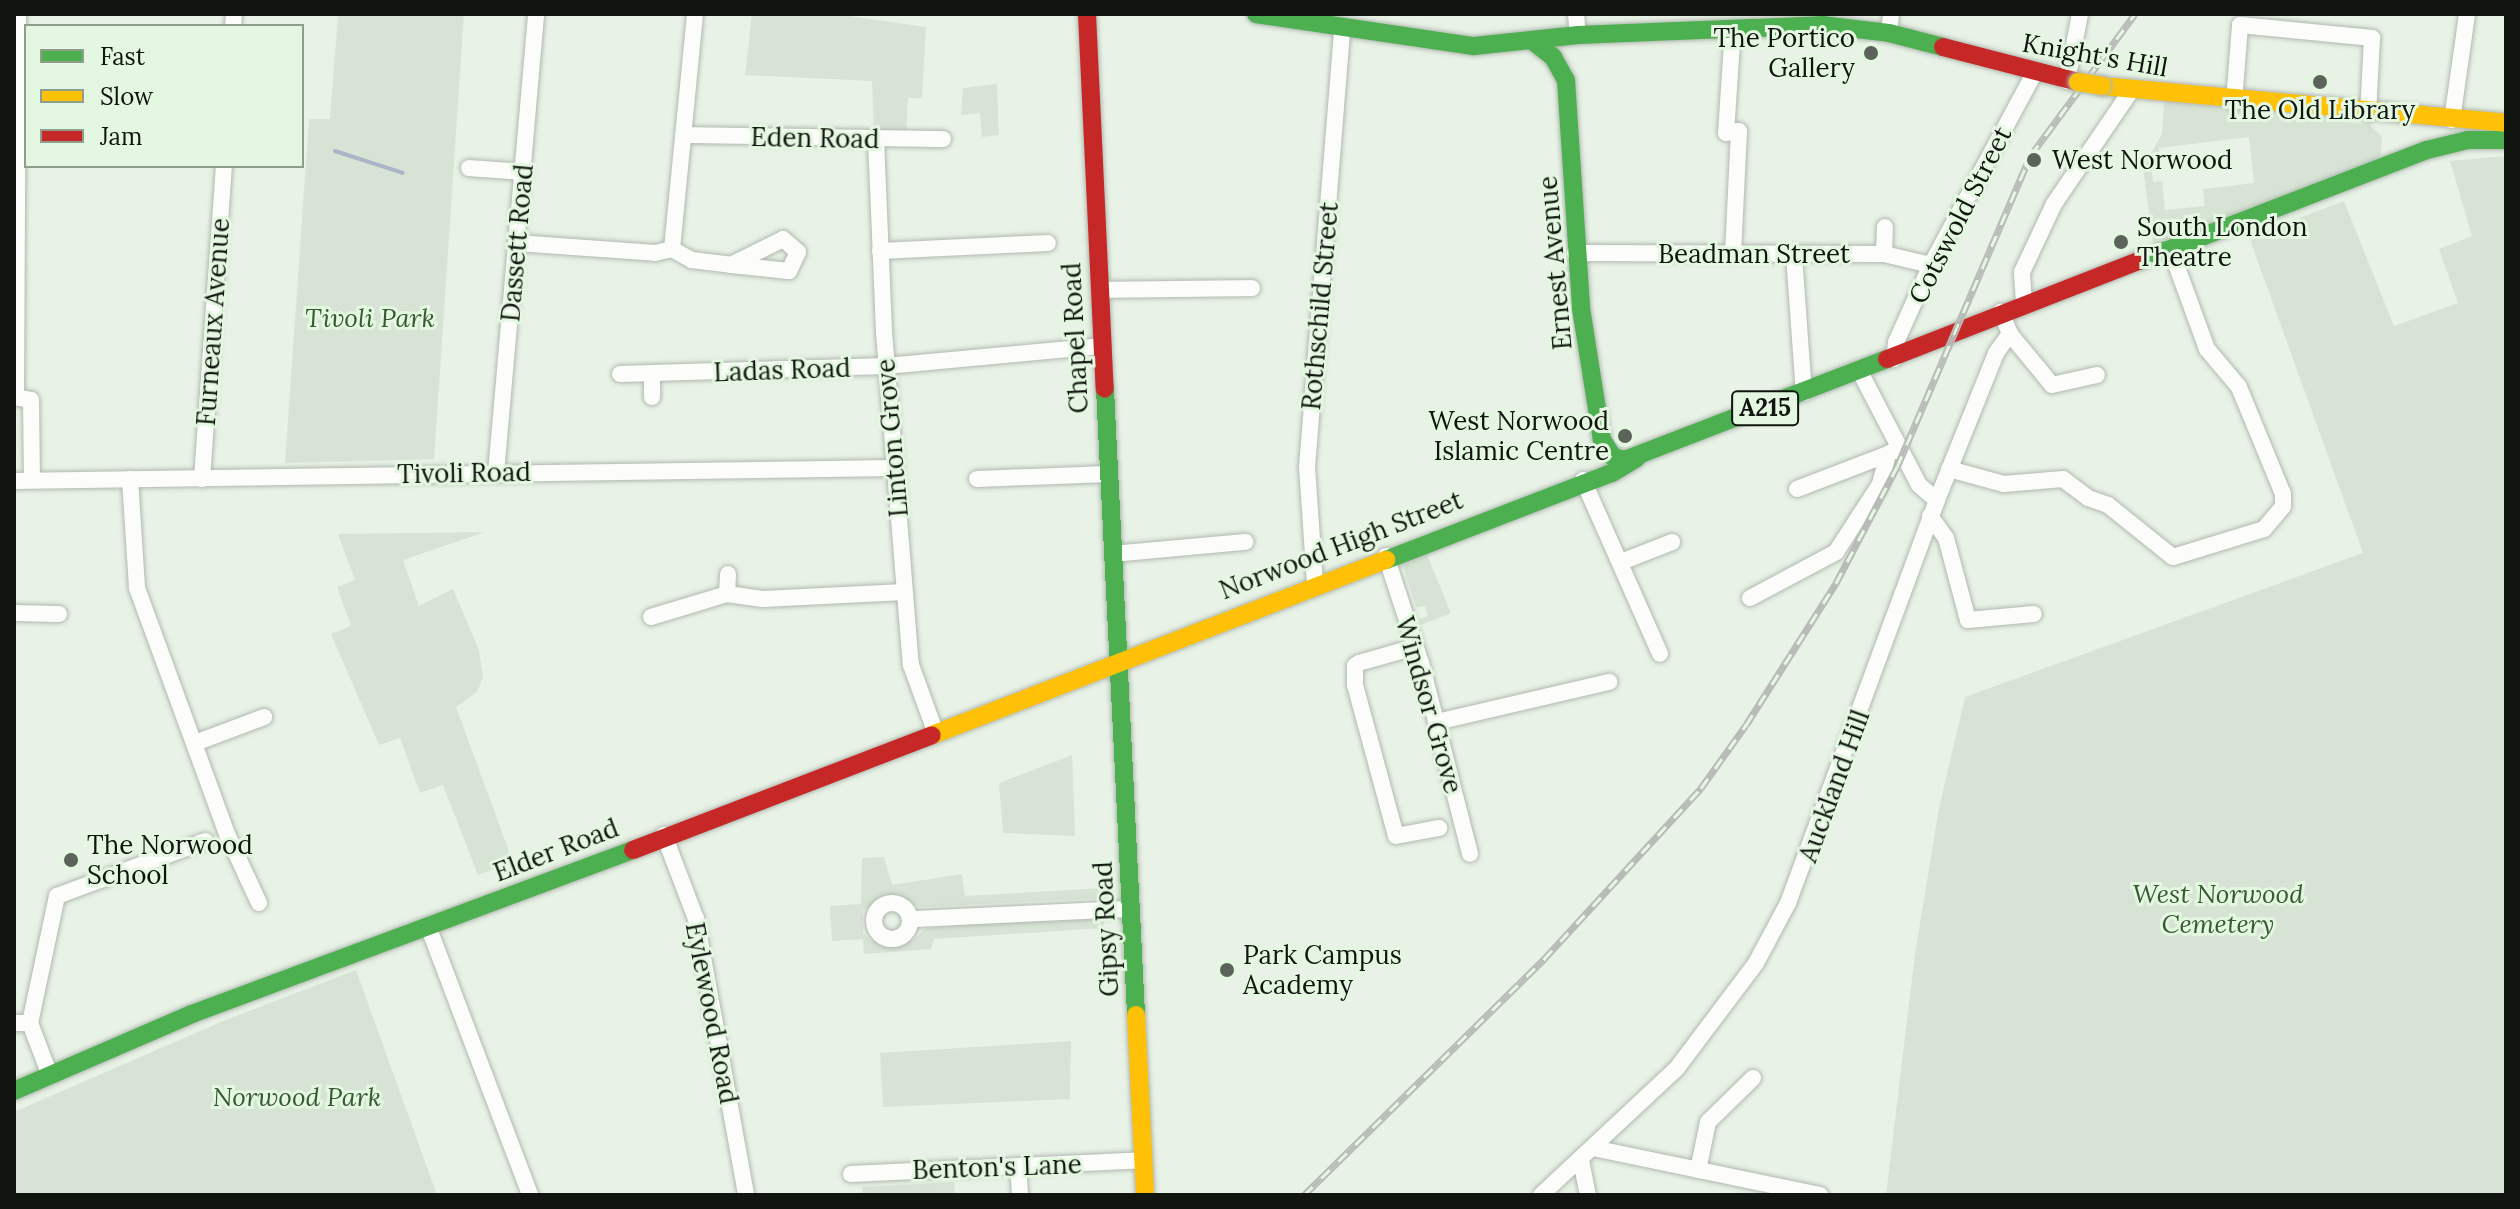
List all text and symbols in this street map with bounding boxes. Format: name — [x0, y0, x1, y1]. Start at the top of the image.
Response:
place label: The Portico Gallery — [1713, 22, 1855, 84]
legend — [24, 24, 304, 168]
street label: Knight's Hill — [2020, 27, 2170, 83]
text: Fast — [100, 41, 145, 72]
marker: The Portico Gallery — [1862, 44, 1880, 62]
marker: The Old Library — [2311, 73, 2329, 91]
text: Slow — [100, 81, 153, 112]
place label: The Old Library — [2225, 94, 2415, 126]
text: Jam — [100, 121, 142, 152]
street label: Eden Road — [750, 121, 880, 155]
street label: Cotswold Street — [1902, 121, 2018, 309]
place label: West Norwood — [2052, 144, 2233, 176]
marker: West Norwood — [2023, 149, 2045, 171]
street label: Dassett Road — [495, 163, 539, 323]
street label: Ernest Avenue — [1532, 175, 1578, 351]
street label: Rothschild Street — [1295, 201, 1345, 411]
place label: South London Theatre — [2137, 211, 2308, 272]
street label: Furneaux Avenue — [190, 217, 236, 427]
marker: South London Theatre — [2112, 233, 2130, 251]
street label: Beadman Street — [1658, 238, 1850, 270]
street label: Chapel Road — [1055, 262, 1095, 414]
park label: Tivoli Park — [305, 302, 435, 334]
street label: Ladas Road — [713, 352, 851, 388]
street label: Linton Grove — [870, 358, 914, 518]
road number: A215 — [1731, 388, 1799, 428]
place label: West Norwood Islamic Centre — [1428, 405, 1609, 466]
marker: West Norwood Islamic Centre — [1616, 427, 1634, 445]
street label: Tivoli Road — [397, 456, 531, 490]
street label: Norwood High Street — [1215, 484, 1467, 606]
street label: Windsor Grove — [1389, 613, 1469, 797]
street label: Auckland Hill — [1792, 706, 1876, 866]
street label: Elder Road — [489, 812, 623, 888]
place label: The Norwood School — [87, 829, 253, 890]
marker: The Norwood School — [62, 851, 80, 869]
street label: Gipsy Road — [1087, 861, 1125, 997]
park label: West Norwood Cemetery — [2132, 878, 2304, 940]
street label: Eylewood Road — [679, 920, 745, 1106]
place label: Park Campus Academy — [1243, 939, 1402, 1000]
marker: Park Campus Academy — [1218, 961, 1236, 979]
park label: Norwood Park — [213, 1081, 381, 1113]
street label: Benton's Lane — [912, 1148, 1082, 1186]

